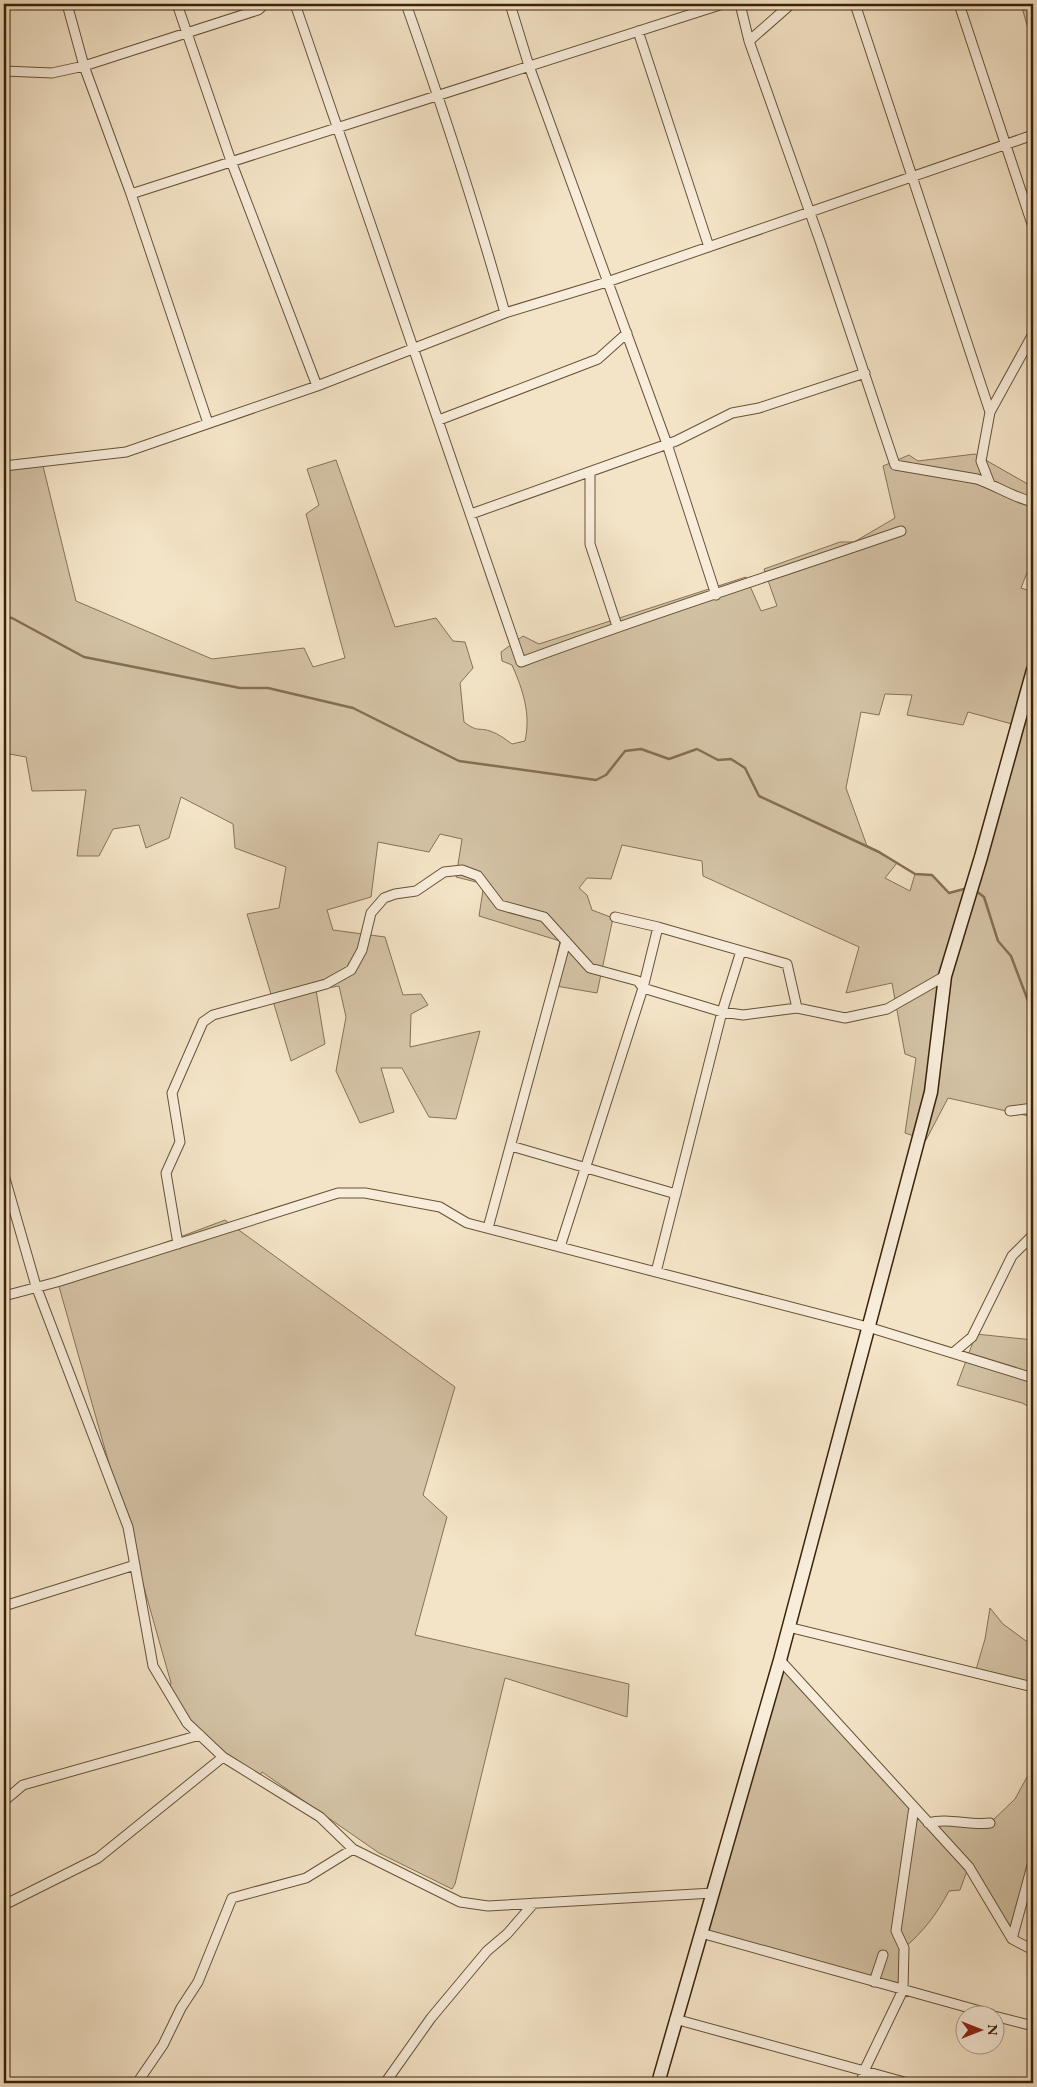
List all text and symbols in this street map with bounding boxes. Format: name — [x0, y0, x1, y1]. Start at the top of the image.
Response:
north arrow — [954, 2004, 1004, 2054]
text: N — [984, 2024, 1002, 2036]

